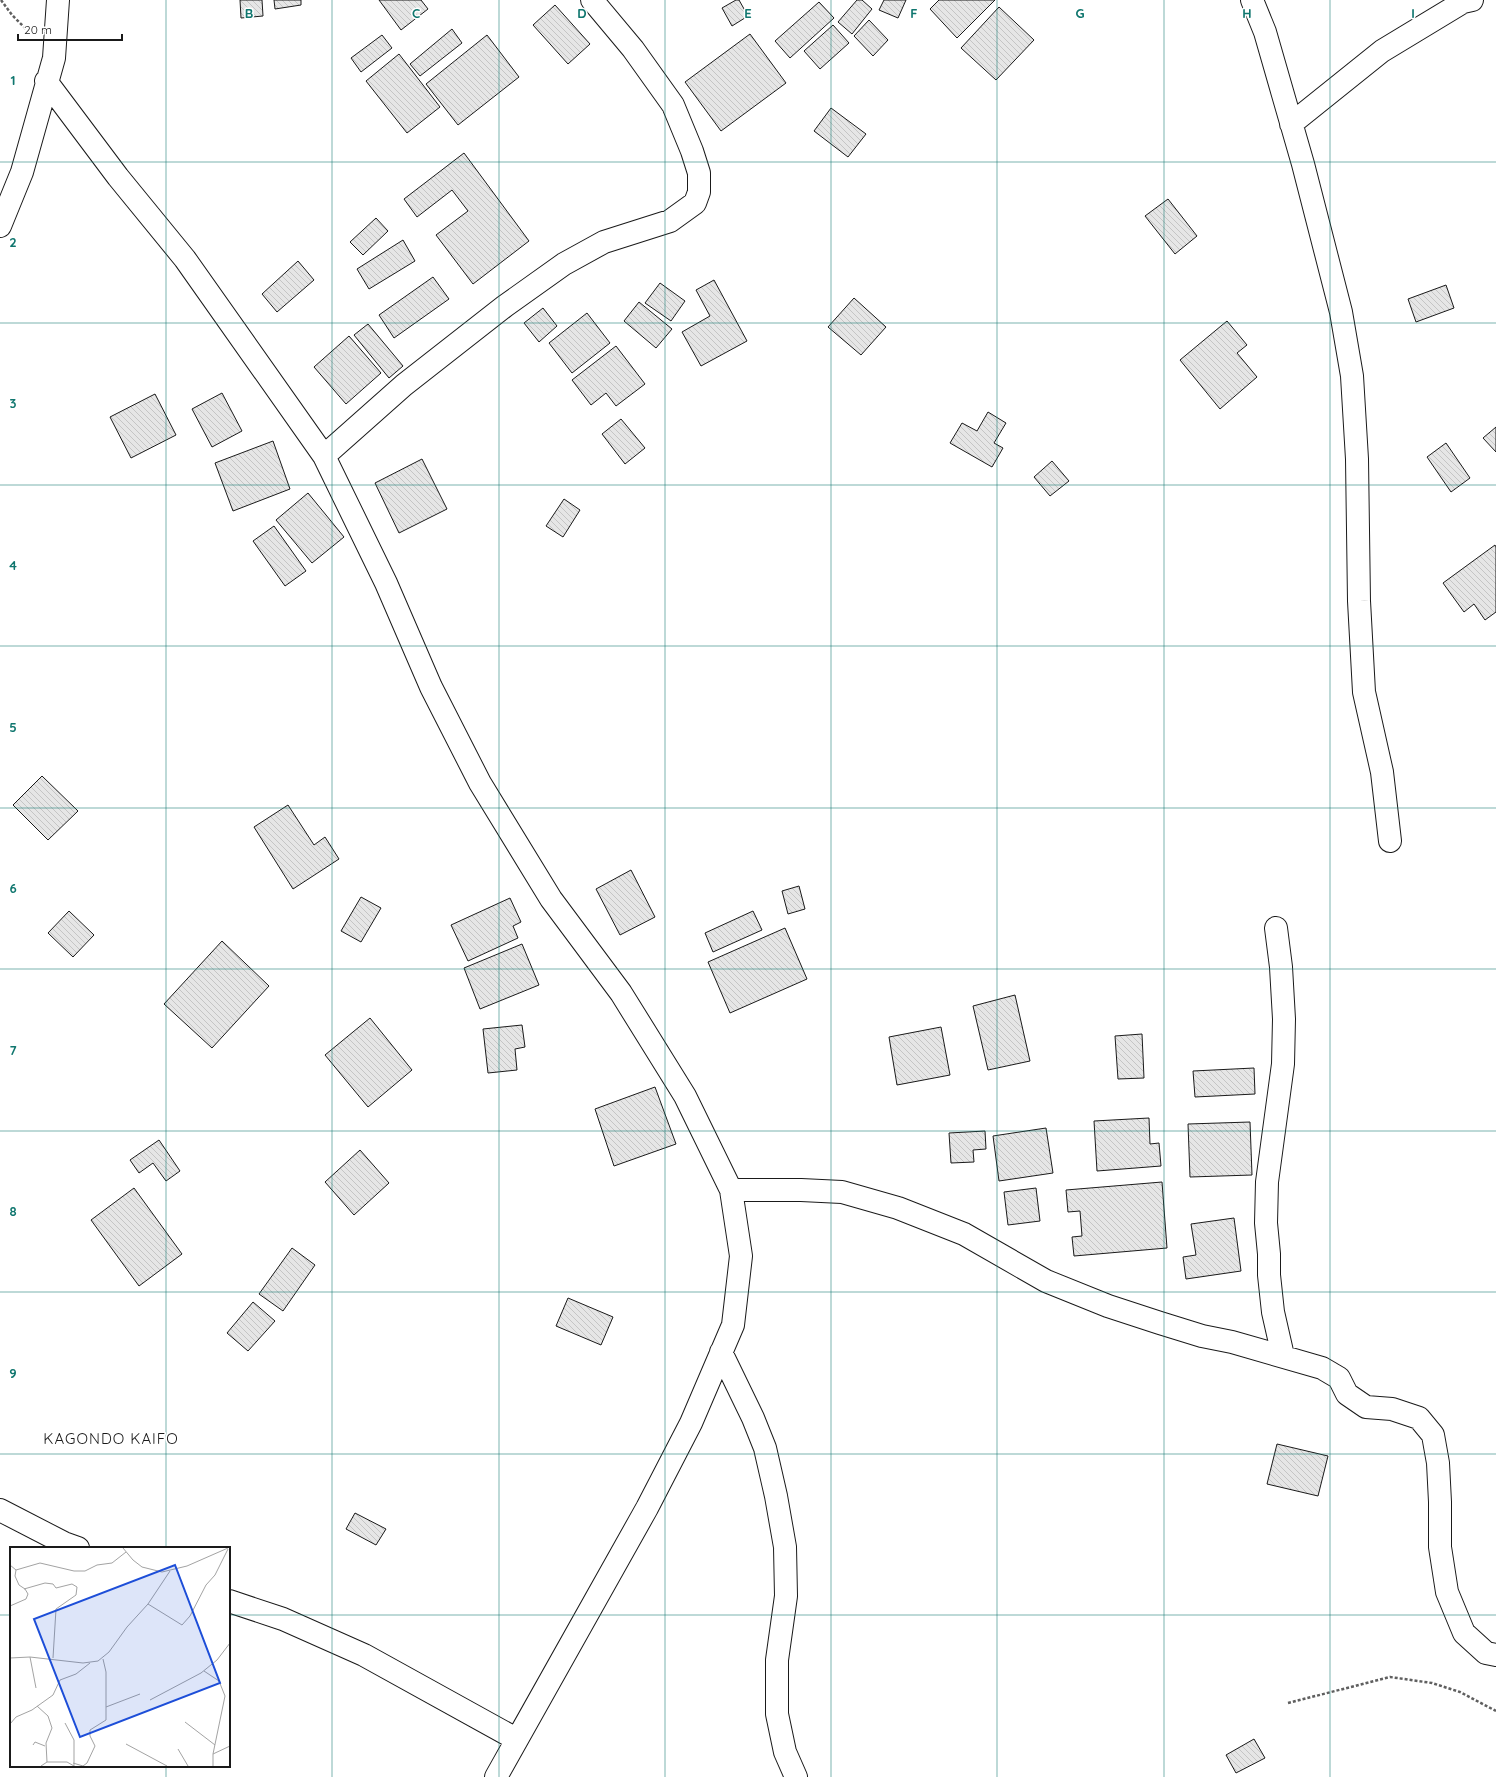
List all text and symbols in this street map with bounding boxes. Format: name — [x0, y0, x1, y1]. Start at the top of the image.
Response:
text: B — [245, 5, 253, 21]
text: C — [412, 5, 420, 21]
text: D — [577, 5, 587, 21]
text: E — [744, 5, 752, 21]
text: F — [910, 5, 918, 21]
text: G — [1075, 5, 1085, 21]
text: H — [1242, 5, 1252, 21]
text: I — [1411, 5, 1415, 21]
scale bar — [18, 16, 122, 42]
text: 20 m — [24, 22, 52, 37]
text: 1 — [10, 72, 16, 88]
text: 2 — [9, 234, 17, 250]
text: 3 — [10, 395, 17, 411]
text: 4 — [9, 557, 17, 573]
text: 5 — [9, 719, 17, 735]
text: 6 — [9, 880, 17, 896]
text: 7 — [9, 1042, 17, 1058]
text: 8 — [9, 1203, 17, 1219]
text: 9 — [9, 1365, 17, 1381]
district label: KAGONDO KAIFO — [43, 1429, 179, 1448]
inset map — [10, 1547, 230, 1767]

